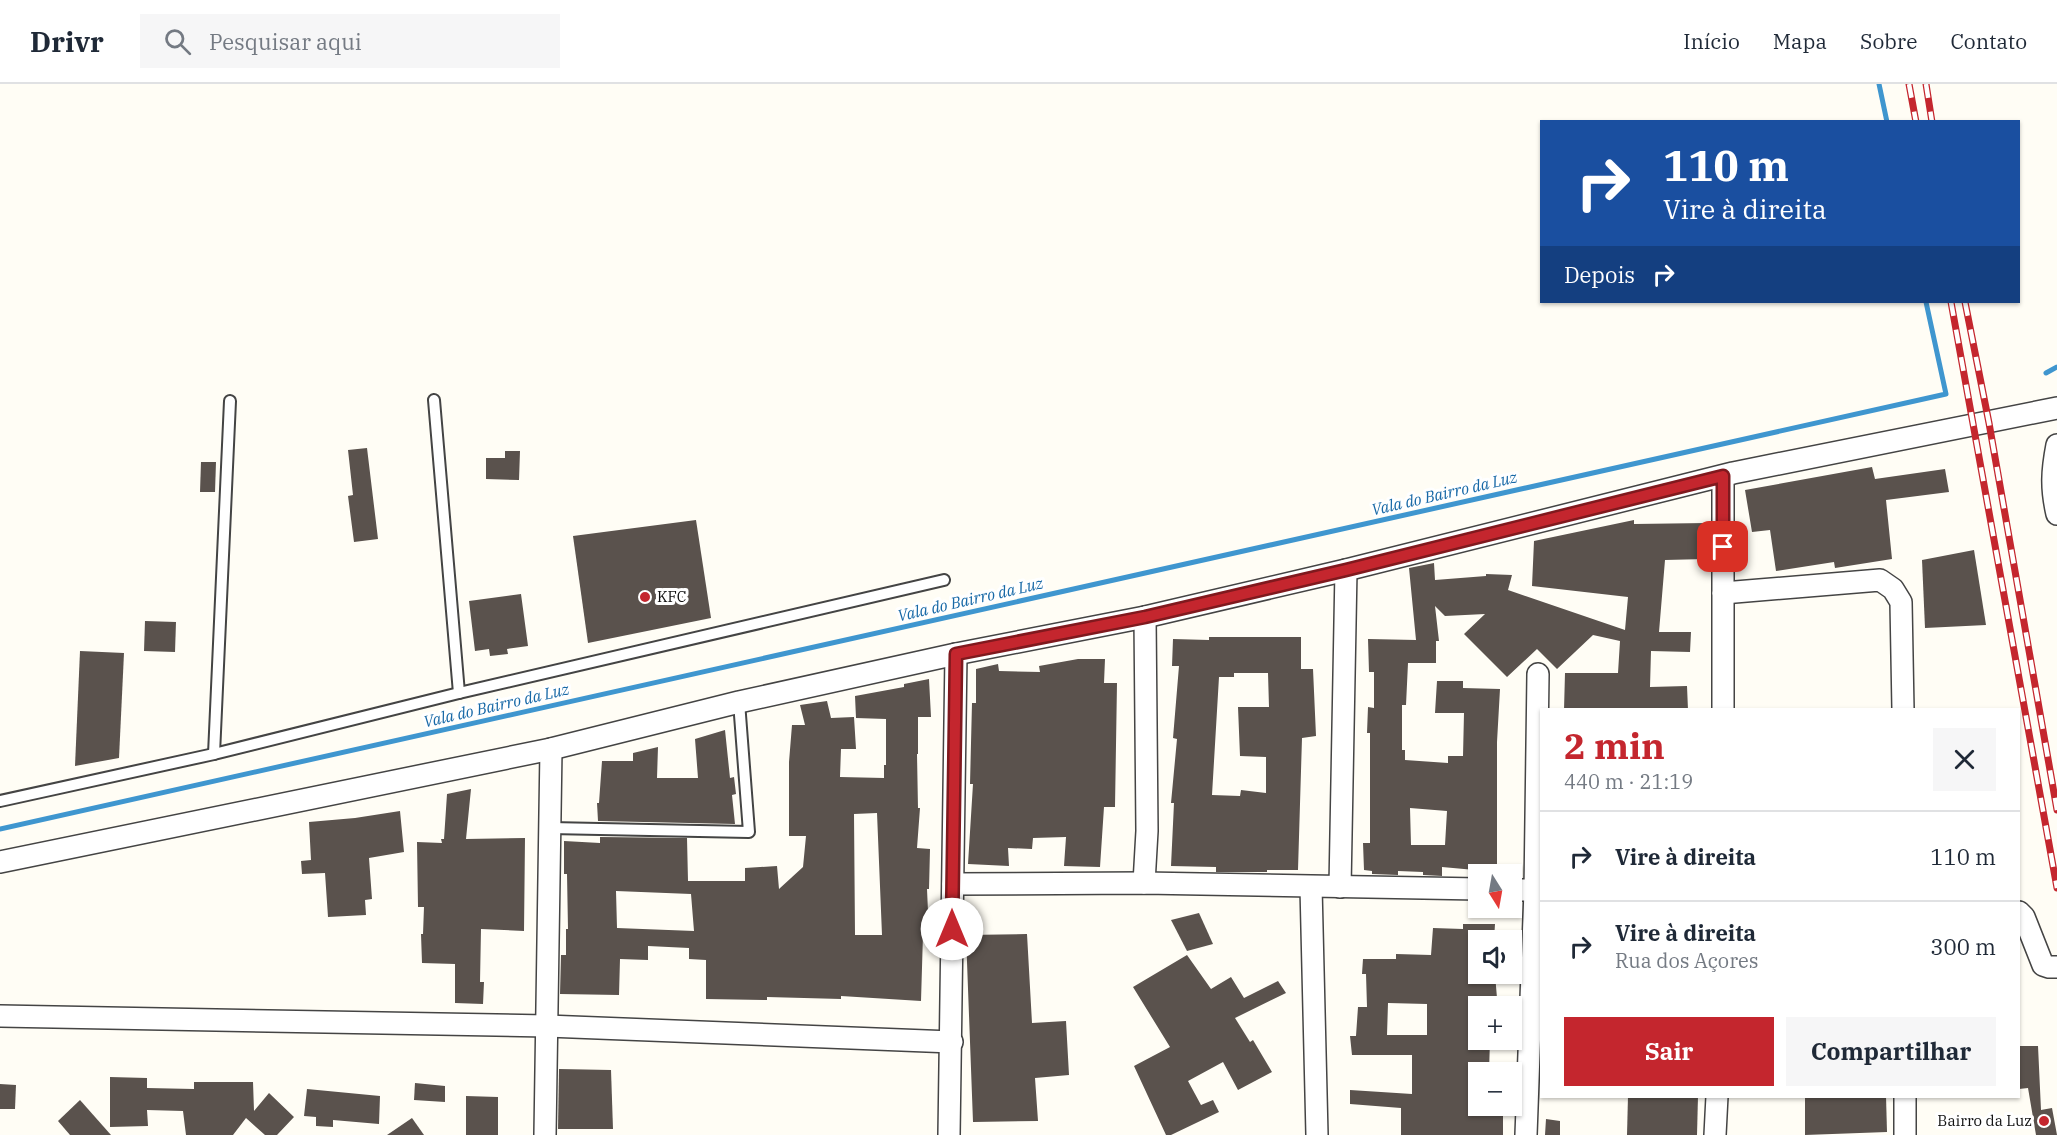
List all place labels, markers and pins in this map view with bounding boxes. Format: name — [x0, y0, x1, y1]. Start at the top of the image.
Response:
pin — [1697, 521, 1748, 572]
place label: KFC — [657, 587, 686, 606]
marker: KFC — [638, 590, 652, 604]
place label: Bairro da Luz — [1937, 1111, 2032, 1130]
marker: Bairro da Luz — [2037, 1114, 2051, 1128]

